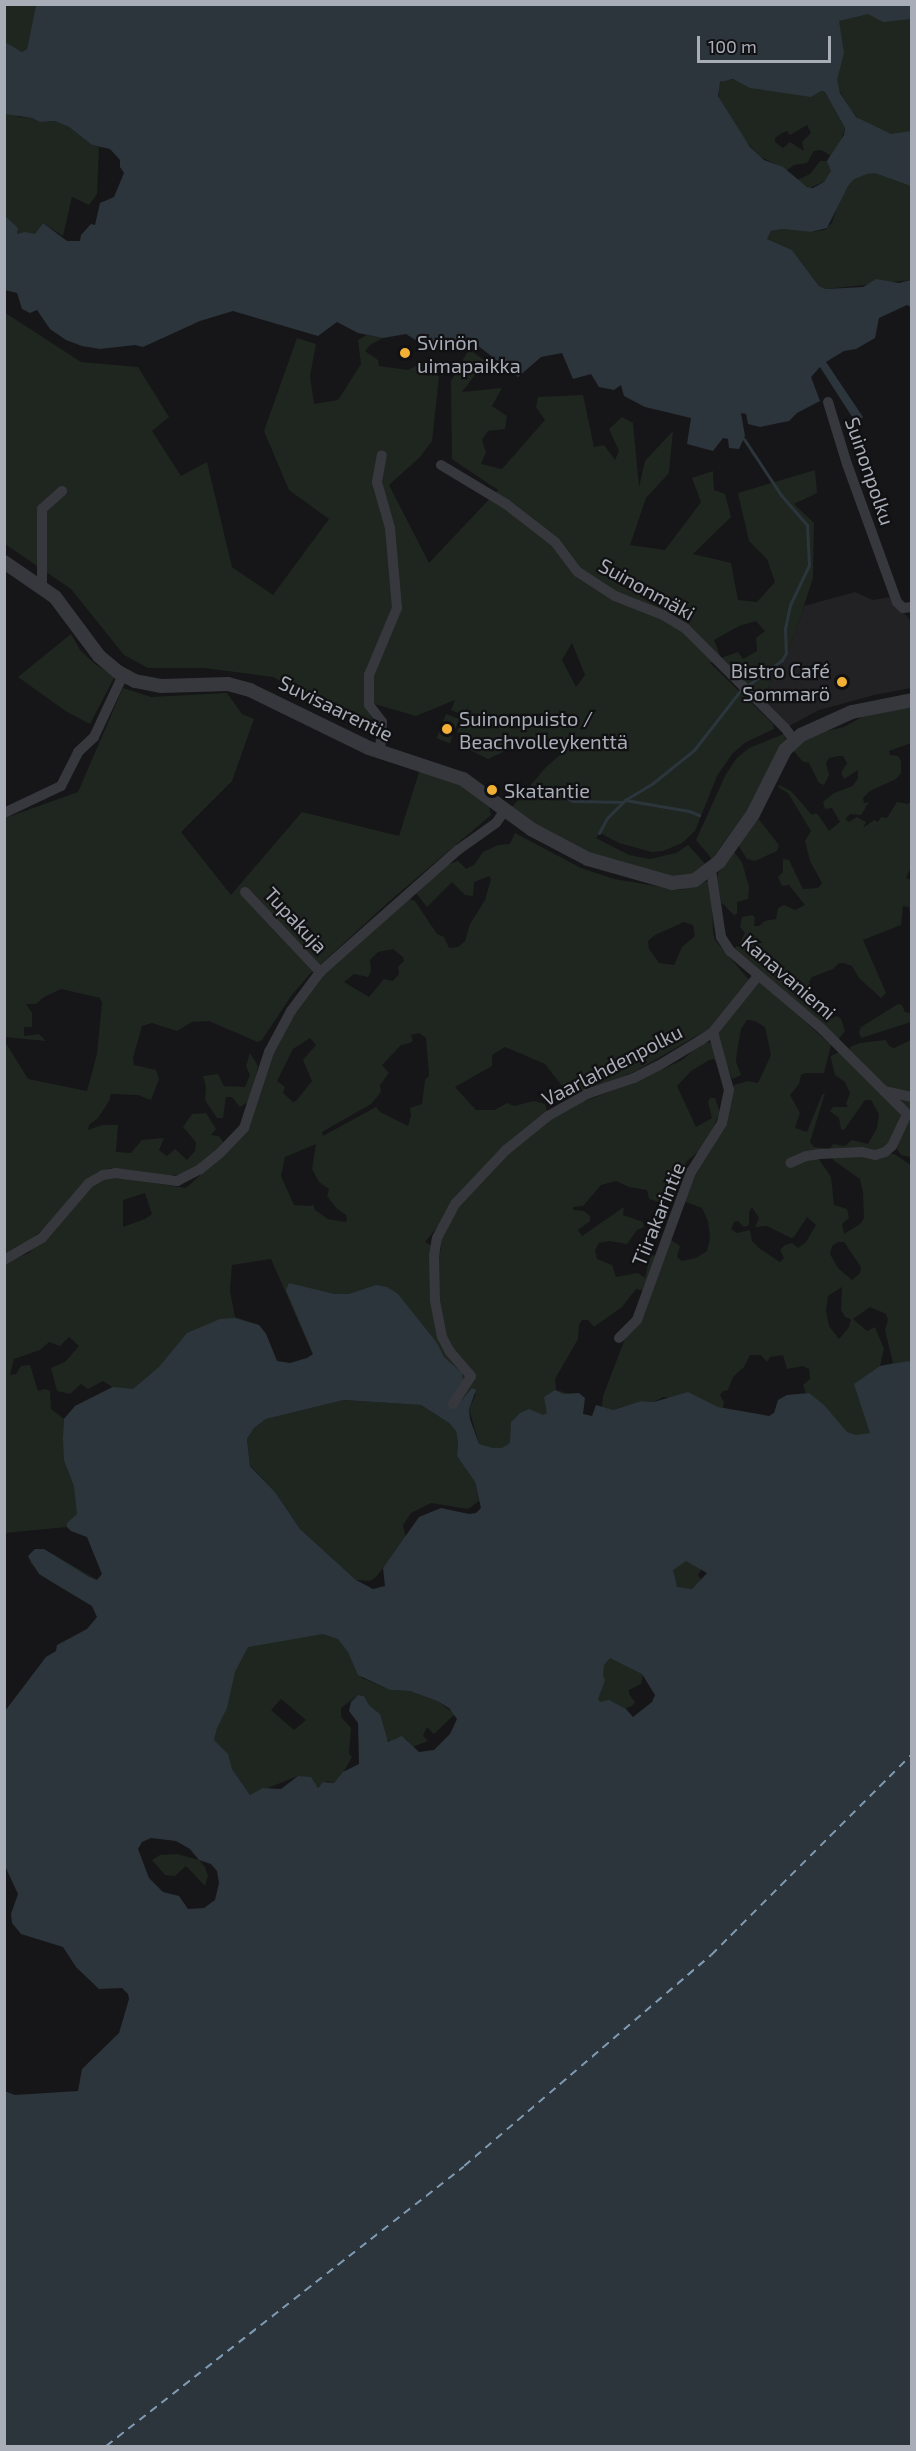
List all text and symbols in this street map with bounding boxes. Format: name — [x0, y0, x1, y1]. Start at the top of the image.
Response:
scale bar — [700, 24, 834, 62]
text: 100 m — [708, 35, 757, 57]
place label: Svinön uimapaikka — [417, 330, 521, 377]
marker: Svinön uimapaikka — [398, 346, 412, 360]
street label: Suinonpolku — [840, 414, 900, 528]
street label: Suinonmäki — [595, 553, 699, 625]
place label: Bistro Café Sommarö — [731, 658, 830, 705]
street label: Suvisaarentie — [275, 670, 397, 746]
marker: Bistro Café Sommarö — [835, 675, 849, 689]
place label: Suinonpuisto / Beachvolleykenttä — [459, 706, 628, 753]
marker: Suinonpuisto / Beachvolleykenttä — [440, 722, 454, 736]
place label: Skatantie — [504, 778, 590, 802]
marker: Skatantie — [485, 783, 499, 797]
street label: Tupakuja — [259, 882, 333, 958]
street label: Kanavaniemi — [737, 930, 841, 1024]
street label: Vaarlahdenpolku — [538, 1019, 686, 1111]
street label: Tiirakarintie — [626, 1159, 690, 1269]

